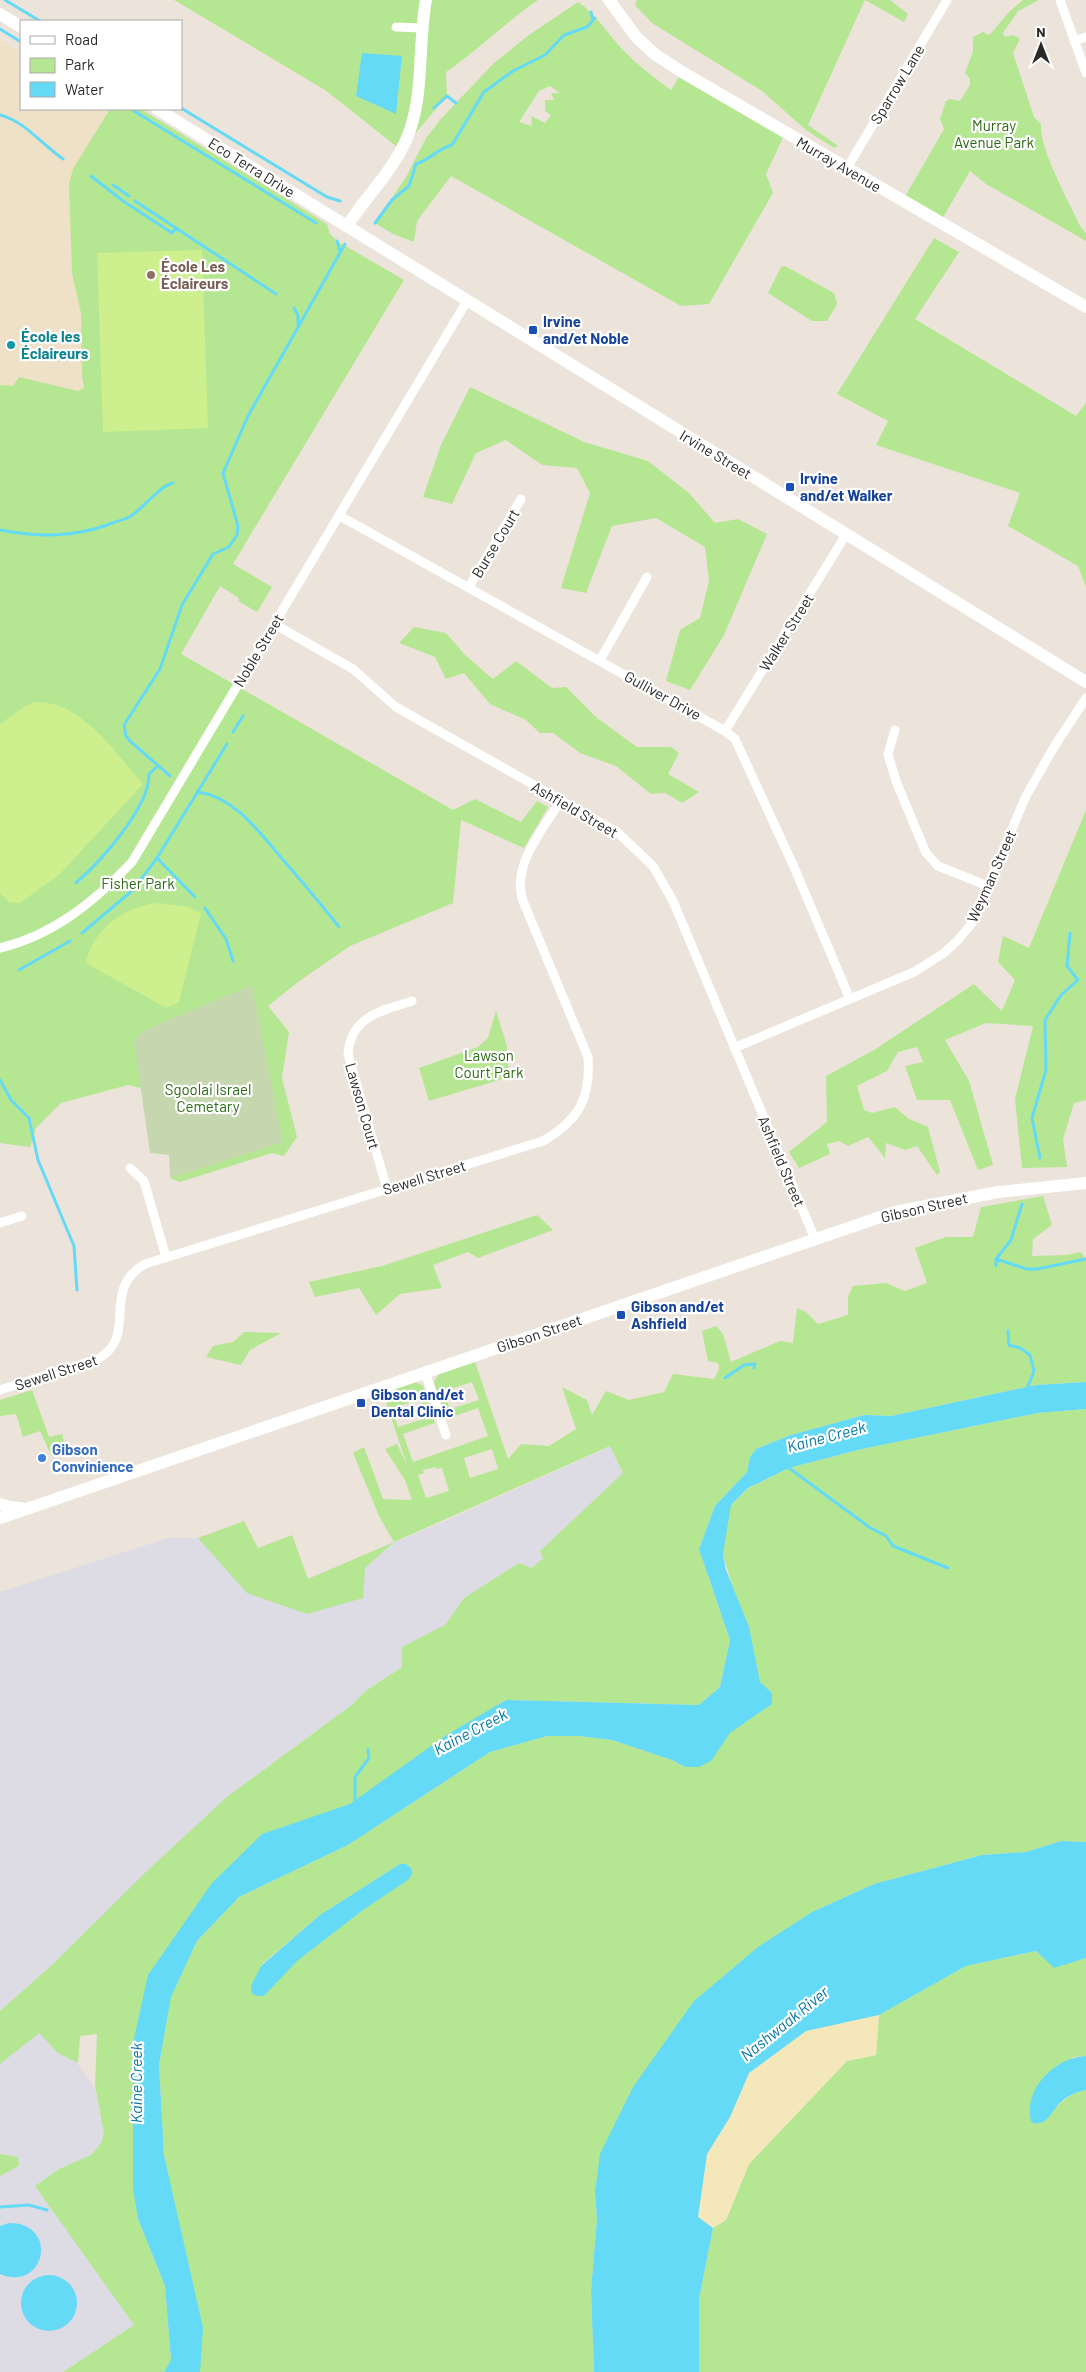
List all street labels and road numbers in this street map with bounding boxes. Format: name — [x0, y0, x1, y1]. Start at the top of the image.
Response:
street label: Sparrow Lane — [866, 41, 928, 127]
street label: Murray Avenue — [793, 132, 885, 196]
street label: Eco Terra Drive — [205, 133, 299, 201]
street label: Irvine Street — [677, 426, 755, 482]
street label: Burse Court — [467, 505, 523, 581]
street label: Walker Street — [755, 590, 817, 674]
street label: Noble Street — [229, 610, 287, 690]
street label: Gulliver Drive — [622, 667, 704, 723]
street label: Ashfield Street — [528, 777, 622, 841]
street label: Weyman Street — [963, 827, 1019, 925]
street label: Lawson Court — [342, 1061, 384, 1151]
street label: Ashfield Street — [755, 1113, 809, 1209]
street label: Sewell Street — [380, 1156, 468, 1198]
street label: Gibson Street — [879, 1188, 969, 1226]
street label: Gibson Street — [494, 1310, 584, 1356]
street label: Sewell Street — [12, 1350, 100, 1394]

